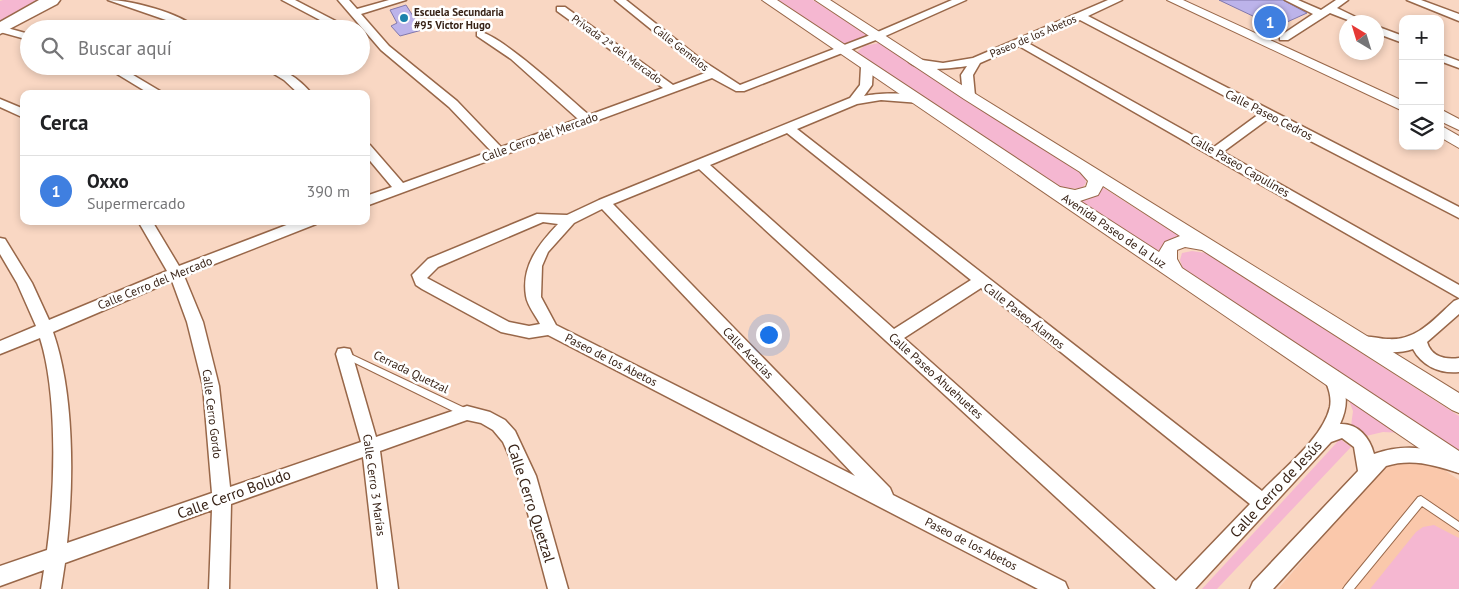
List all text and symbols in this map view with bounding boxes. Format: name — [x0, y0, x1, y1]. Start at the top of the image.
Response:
pin: 1 — [1254, 3, 1286, 41]
place label: Escuela Secundaria #95 Victor Hugo — [414, 5, 504, 32]
street label: Privada 2ª del Mercado — [569, 11, 665, 87]
street label: Paseo de los Abetos — [987, 11, 1079, 61]
marker: Escuela Secundaria #95 Victor Hugo — [398, 12, 410, 24]
north arrow — [1339, 15, 1384, 60]
map controls — [1399, 15, 1444, 150]
button: + — [1399, 15, 1444, 60]
search box — [20, 20, 370, 75]
street label: Calle Gemelos — [650, 22, 712, 74]
icon: search — [38, 34, 66, 62]
text: Buscar aquí — [78, 36, 172, 60]
button: − — [1399, 60, 1444, 105]
street label: Calle Paseo Cedros — [1223, 86, 1316, 143]
button: layers — [1399, 105, 1444, 150]
text: Cerca — [40, 109, 89, 136]
street label: Calle Cerro del Mercado — [480, 109, 600, 165]
street label: Calle Paseo Capulines — [1188, 131, 1292, 200]
text: Oxxo — [87, 169, 129, 193]
text: 1 — [51, 181, 61, 201]
text: 390 m — [307, 181, 350, 201]
street label: Avenida Paseo de la Luz — [1059, 190, 1169, 271]
text: Supermercado — [87, 193, 185, 213]
street label: Calle Cerro del Mercado — [95, 253, 214, 312]
street label: Calle Paseo Álamos — [981, 279, 1068, 352]
your location — [756, 322, 782, 348]
street label: Calle Acacias — [720, 324, 777, 382]
street label: Calle Paseo Ahuehuetes — [886, 329, 987, 422]
street label: Paseo de los Abetos — [563, 330, 660, 389]
street label: Cerrada Quetzal — [371, 347, 452, 396]
street label: Calle Cerro Gordo — [200, 368, 225, 460]
street label: Calle Cerro 3 Marías — [360, 433, 389, 537]
street label: Calle Cerro de Jesús — [1226, 436, 1326, 541]
street label: Calle Cerro Quetzal — [503, 441, 560, 565]
street label: Calle Cerro Boludo — [174, 464, 293, 523]
street label: Paseo de los Abetos — [923, 514, 1020, 573]

